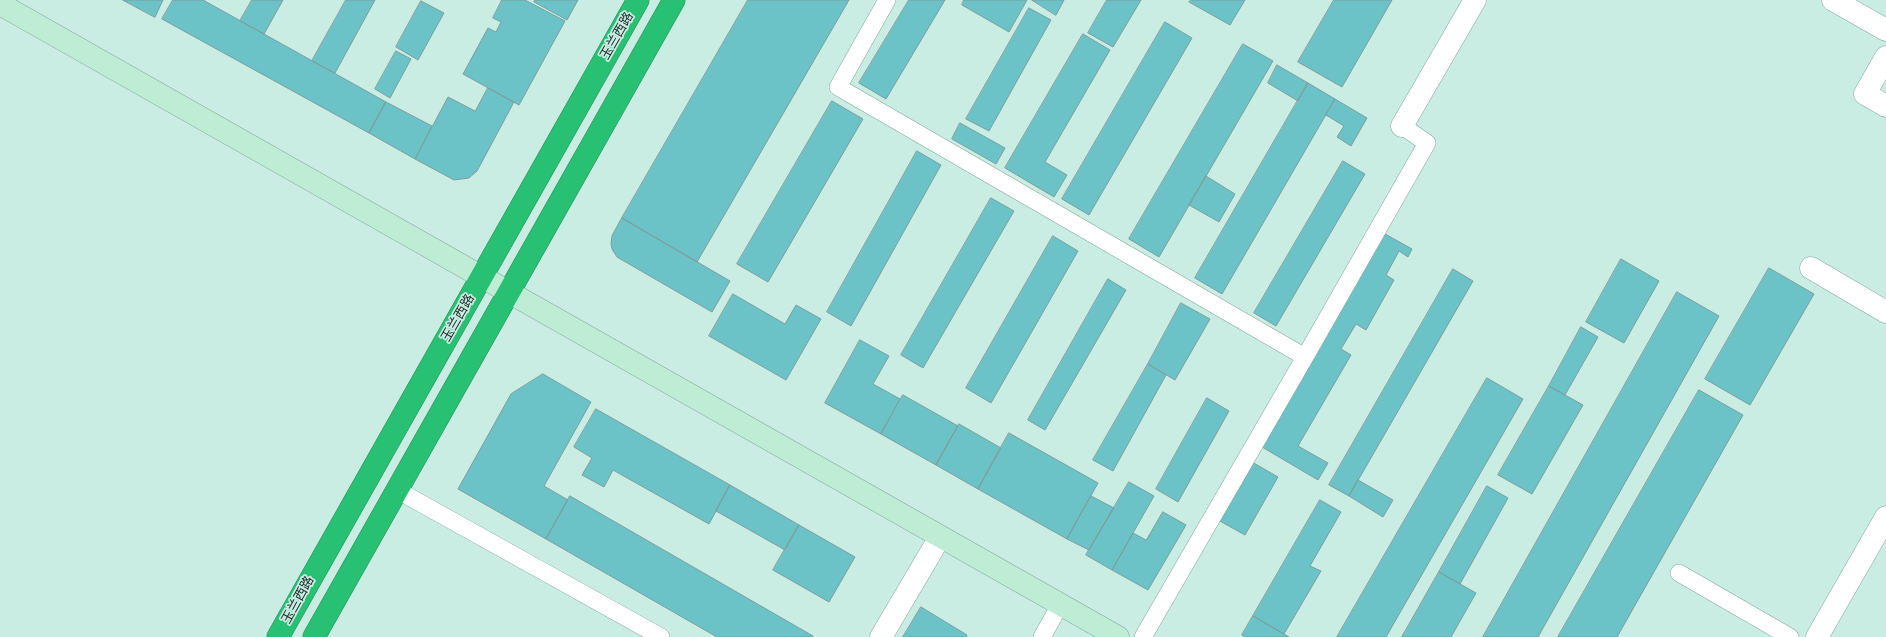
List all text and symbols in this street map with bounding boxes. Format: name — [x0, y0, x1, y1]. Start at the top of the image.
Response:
street label: 玉兰西路 — [597, 10, 637, 62]
street label: 玉兰西路 — [438, 292, 478, 344]
street label: 玉兰西路 — [279, 573, 317, 627]

